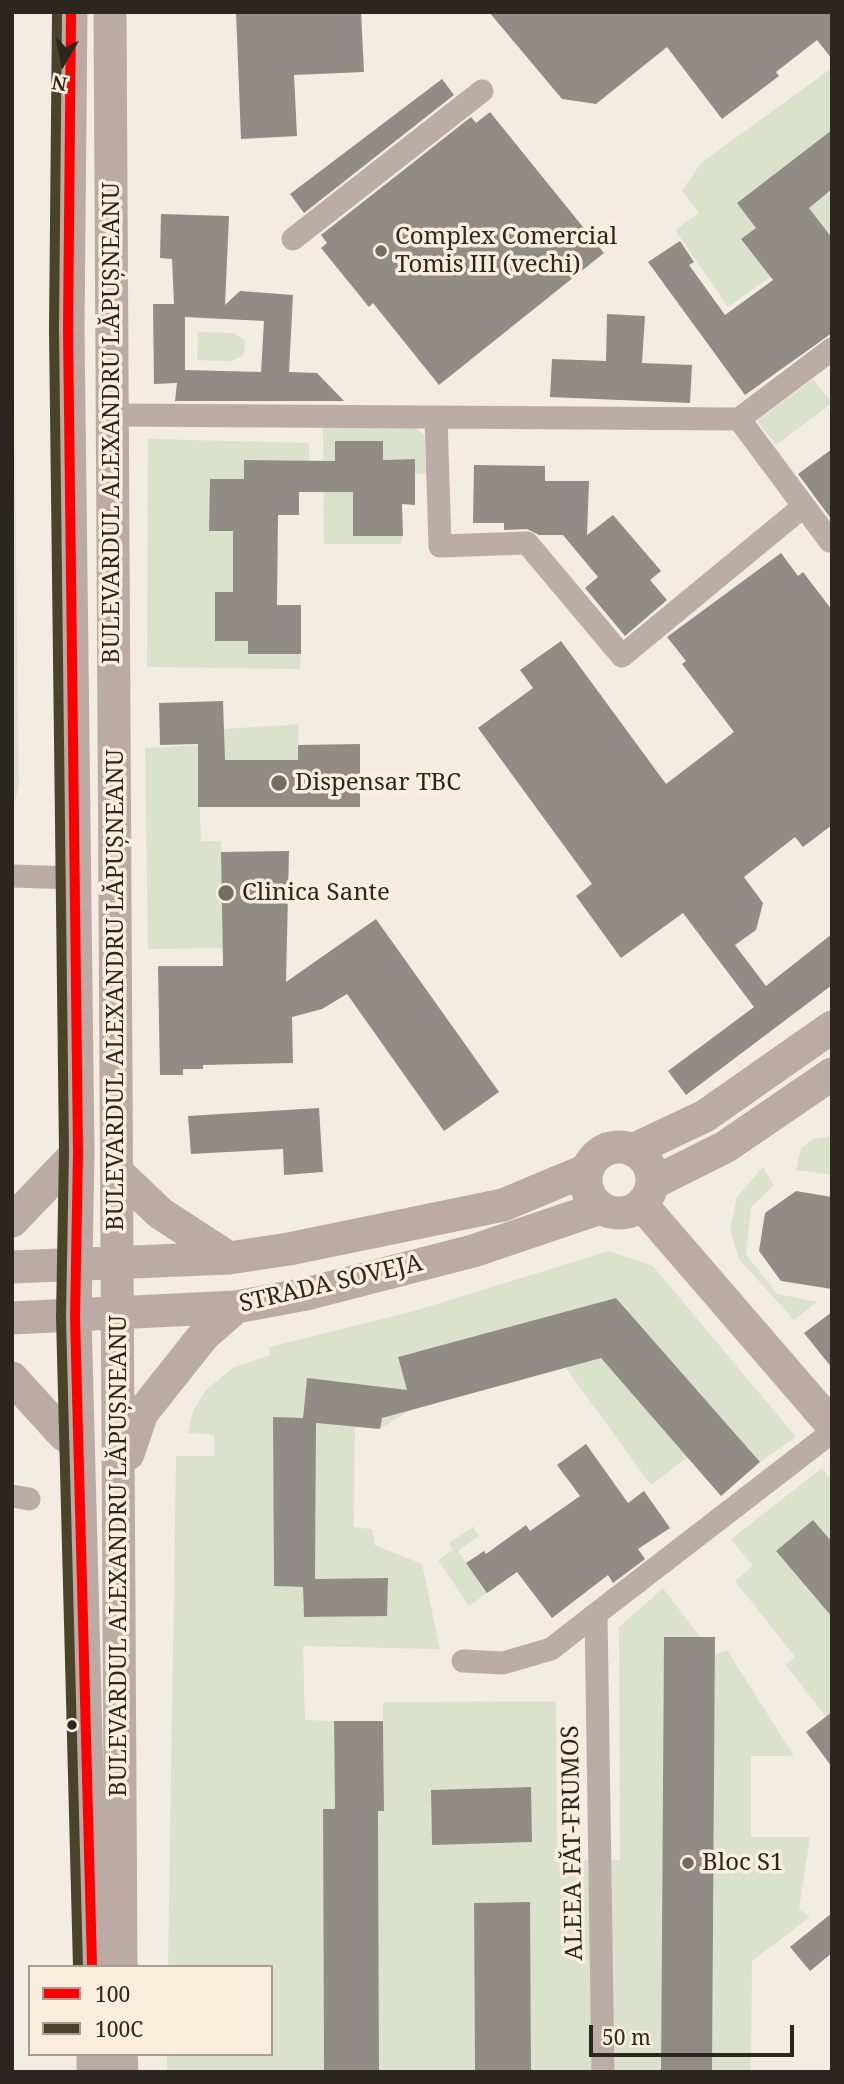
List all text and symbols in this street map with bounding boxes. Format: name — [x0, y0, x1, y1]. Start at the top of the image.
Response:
north arrow — [28, 28, 98, 98]
text: N — [50, 70, 69, 98]
street label: BULEVARDUL ALEXANDRU LĂPUȘNEANU — [98, 182, 126, 664]
place label: Complex Comercial Tomis III (vechi) — [395, 223, 617, 279]
marker: Complex Comercial Tomis III (vechi) — [373, 243, 389, 259]
street label: BULEVARDUL ALEXANDRU LĂPUȘNEANU — [102, 749, 130, 1231]
place label: Dispensar TBC — [295, 769, 461, 797]
marker: Dispensar TBC — [269, 773, 289, 793]
place label: Clinica Sante — [242, 879, 390, 907]
marker: Clinica Sante — [216, 883, 236, 903]
street label: STRADA SOVEJA — [237, 1249, 425, 1319]
street label: BULEVARDUL ALEXANDRU LĂPUȘNEANU — [105, 1315, 133, 1797]
unlabelled marker — [65, 1718, 79, 1732]
street label: ALEEA FĂT-FRUMOS — [557, 1725, 589, 1961]
place label: Bloc S1 — [702, 1849, 784, 1877]
marker: Bloc S1 — [680, 1855, 696, 1871]
legend — [28, 1965, 273, 2056]
text: 100 — [95, 1980, 130, 2008]
scale bar — [592, 2010, 797, 2054]
text: 100C — [95, 2015, 143, 2043]
text: 50 m — [602, 2023, 651, 2051]

